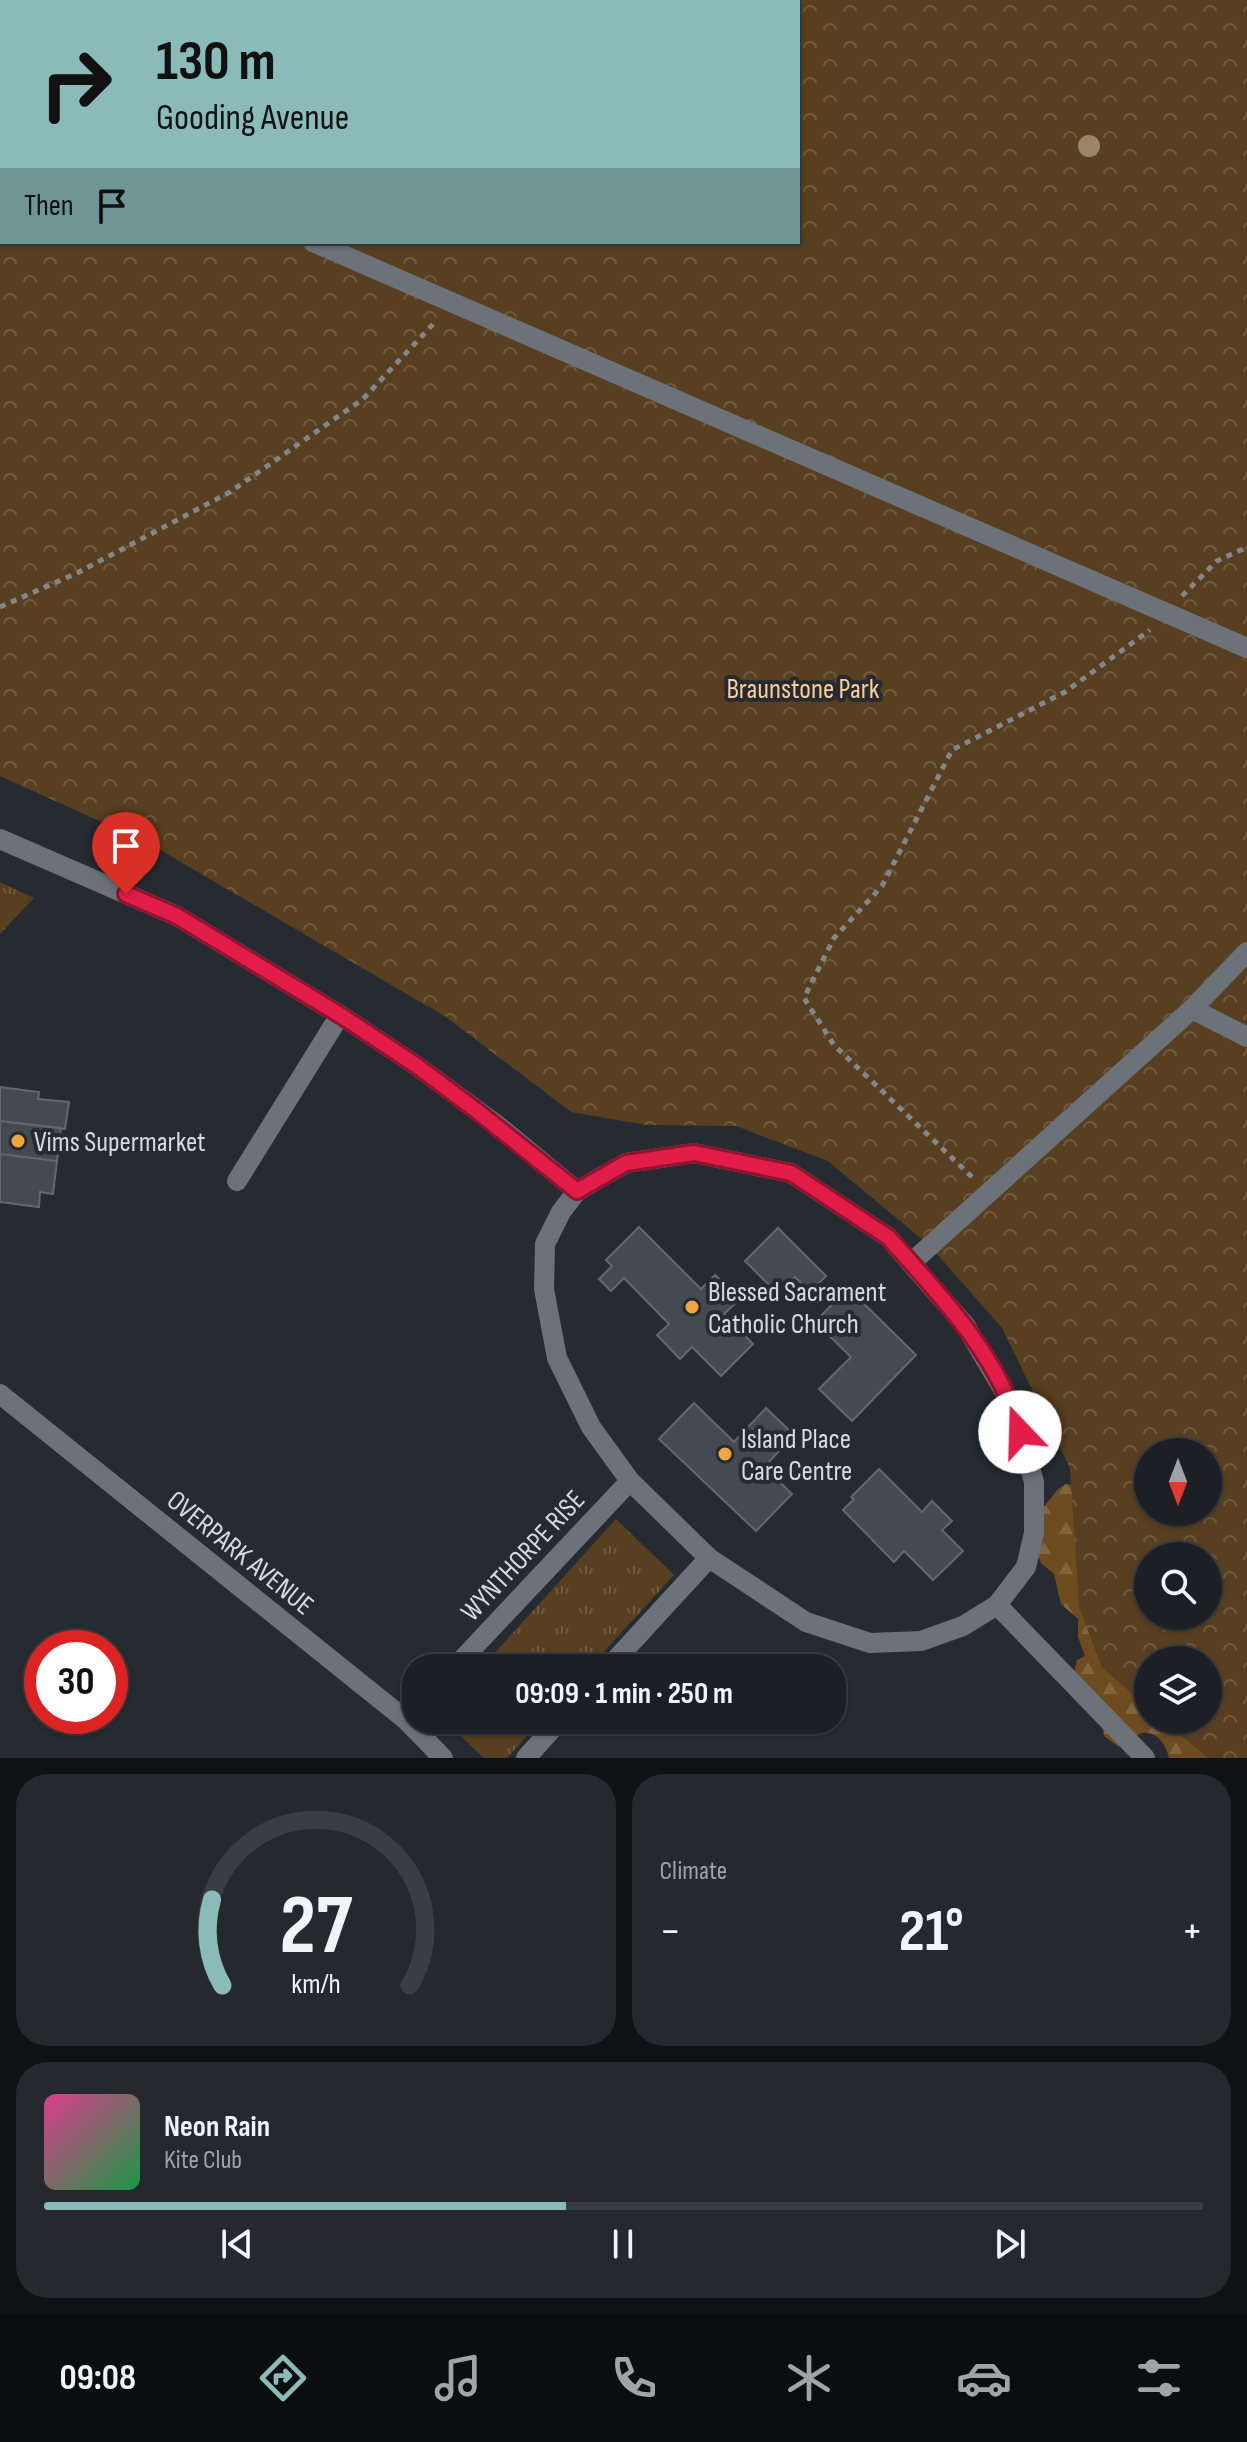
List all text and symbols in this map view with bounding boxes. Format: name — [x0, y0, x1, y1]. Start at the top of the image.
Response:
text: 130 m — [156, 29, 276, 96]
icon: right — [24, 32, 128, 136]
text: Gooding Avenue — [156, 97, 349, 140]
icon: arrive — [90, 184, 134, 228]
text: Then — [24, 188, 74, 224]
park label: Braunstone Park — [726, 673, 880, 706]
pin — [92, 812, 160, 894]
icon: arrive — [104, 824, 148, 868]
place label: Vims Supermarket — [34, 1126, 206, 1159]
marker: Vims Supermarket — [9, 1132, 27, 1150]
place label: Blessed Sacrament Catholic Church — [708, 1276, 886, 1341]
marker: Blessed Sacrament Catholic Church — [683, 1298, 701, 1316]
position arrow — [978, 1390, 1062, 1474]
place label: Island Place Care Centre — [741, 1423, 852, 1488]
north arrow — [1134, 1438, 1222, 1526]
map controls — [1134, 1438, 1222, 1734]
marker: Island Place Care Centre — [716, 1445, 734, 1463]
street label: OVERPARK AVENUE — [160, 1484, 320, 1622]
street label: WYNTHORPE RISE — [454, 1484, 592, 1628]
button: search — [1134, 1542, 1222, 1630]
speed limit sign: 30 — [24, 1630, 128, 1734]
button: layers — [1134, 1646, 1222, 1734]
text: 09:09 · 1 min · 250 m — [515, 1676, 733, 1712]
text: Climate — [660, 1856, 727, 1887]
text: 27 — [279, 1877, 353, 1977]
text: 21° — [899, 1896, 964, 1968]
text: − — [660, 1905, 681, 1958]
text: + — [1181, 1905, 1203, 1958]
text: km/h — [291, 1967, 340, 2002]
text: Neon Rain — [164, 2109, 270, 2145]
text: Kite Club — [164, 2145, 242, 2176]
icon: previous — [215, 2222, 259, 2266]
icon: pause — [601, 2222, 645, 2266]
icon: next — [988, 2222, 1032, 2266]
icon: directions — [255, 2350, 311, 2406]
icon: music — [430, 2350, 486, 2406]
icon: phone — [606, 2350, 662, 2406]
icon: climate — [781, 2350, 837, 2406]
icon: car — [956, 2350, 1012, 2406]
icon: filters — [1131, 2350, 1187, 2406]
text: 09:08 — [60, 2357, 136, 2400]

